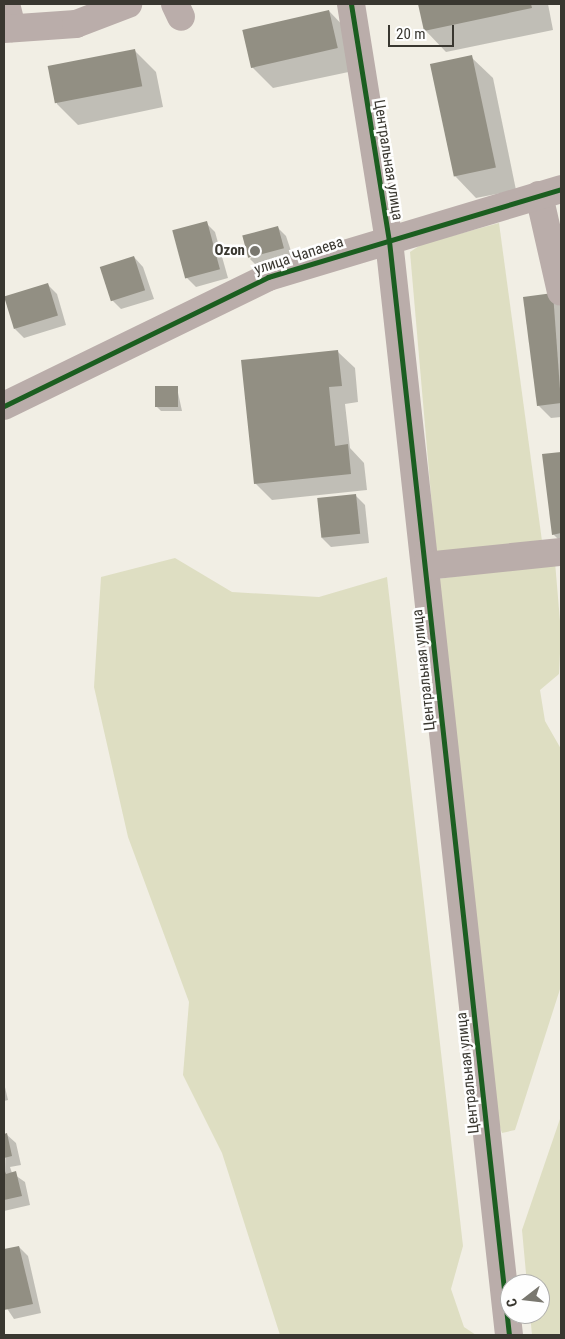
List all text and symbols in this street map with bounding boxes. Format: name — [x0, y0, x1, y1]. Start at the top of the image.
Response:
scale bar — [390, 15, 456, 47]
text: 20 m — [396, 25, 426, 43]
street label: Центральная улица — [370, 98, 406, 222]
street label: улица Чапаева — [252, 233, 346, 279]
place label: Ozon — [214, 242, 245, 260]
marker: Ozon — [249, 245, 261, 257]
street label: Центральная улица — [409, 608, 439, 732]
street label: Центральная улица — [453, 1011, 483, 1135]
north arrow — [500, 1274, 550, 1324]
text: С — [503, 1297, 520, 1309]

